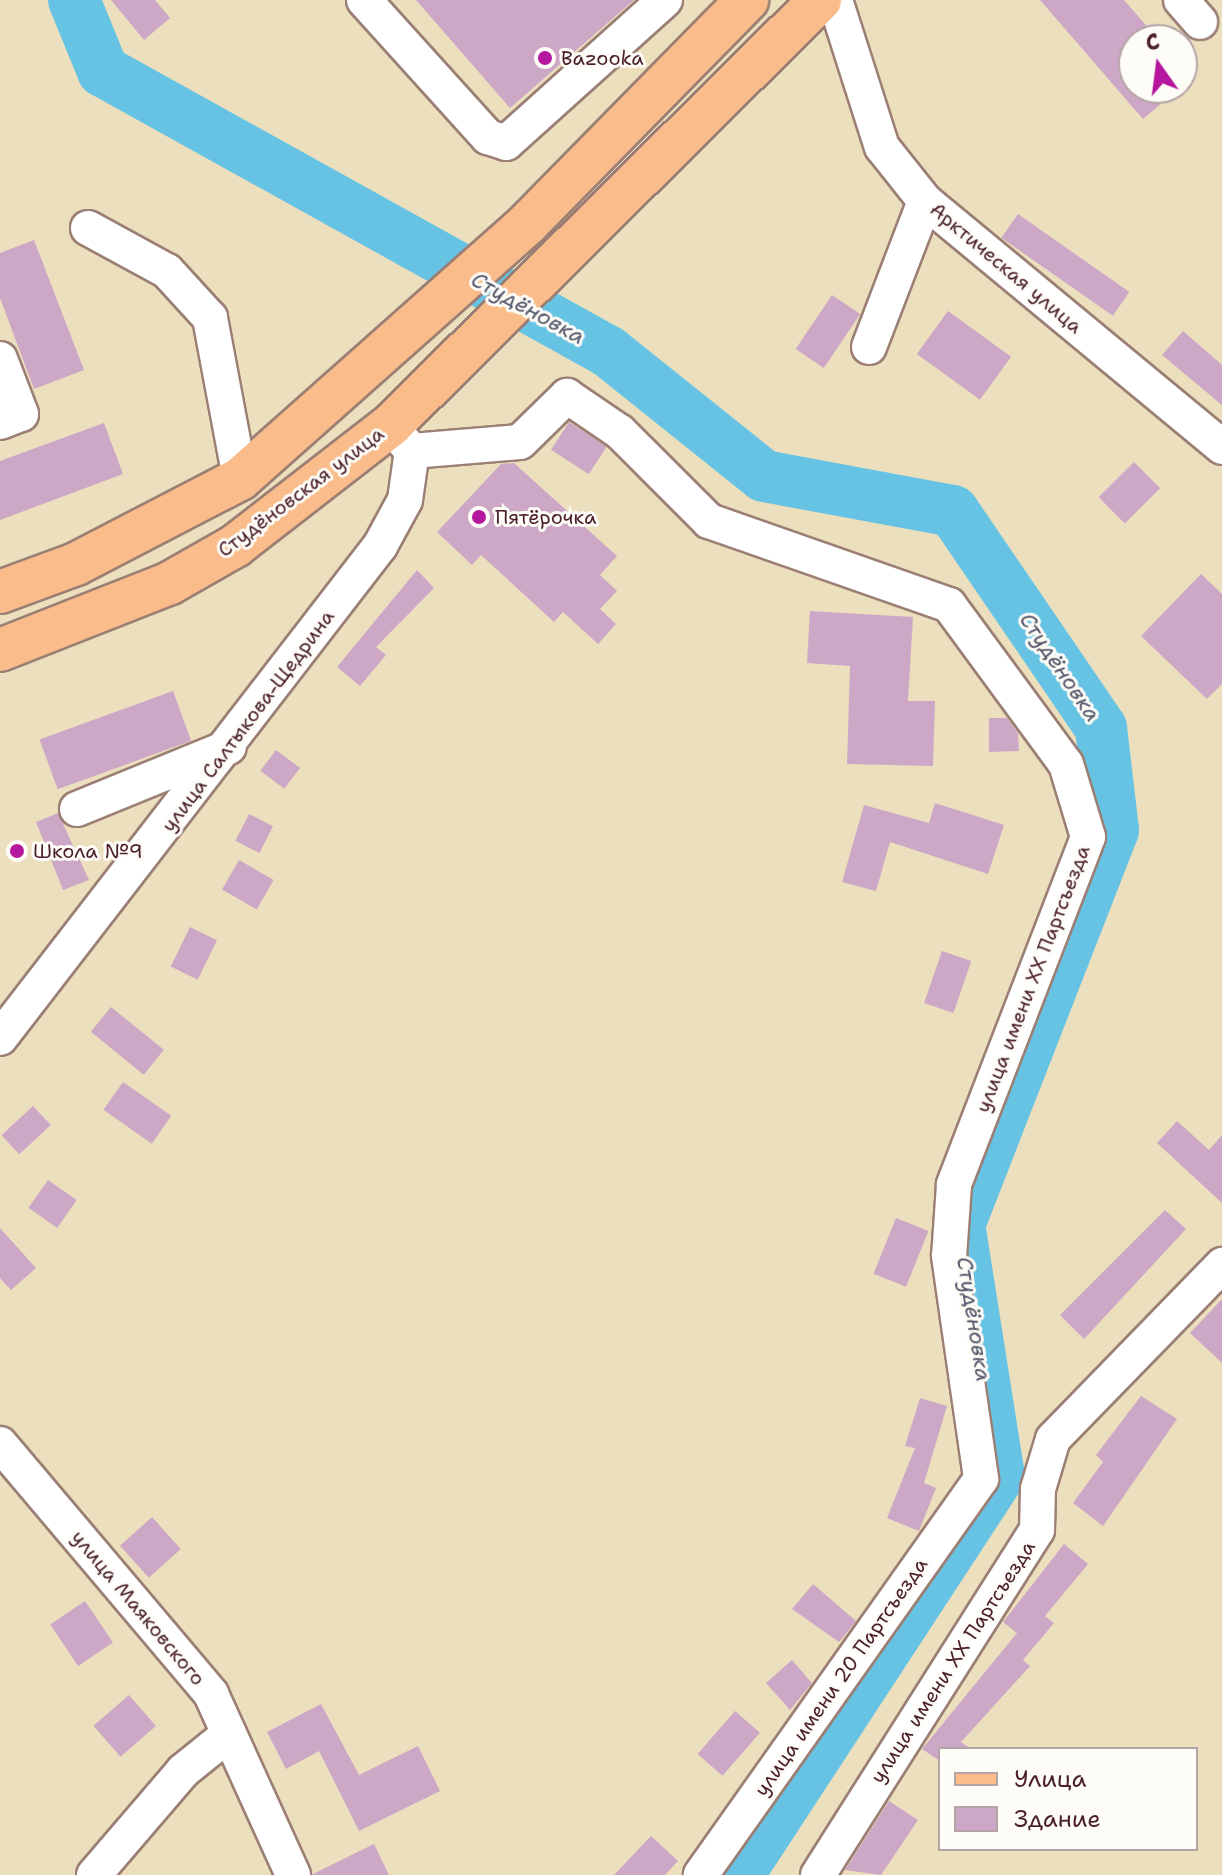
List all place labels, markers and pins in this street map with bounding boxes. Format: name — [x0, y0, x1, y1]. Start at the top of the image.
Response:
place label: Bazooka — [561, 46, 644, 70]
marker: Bazooka — [536, 49, 554, 67]
place label: Пятёрочка — [495, 505, 596, 529]
marker: Пятёрочка — [470, 508, 488, 526]
place label: Школа №9 — [33, 839, 143, 863]
marker: Школа №9 — [8, 842, 26, 860]

